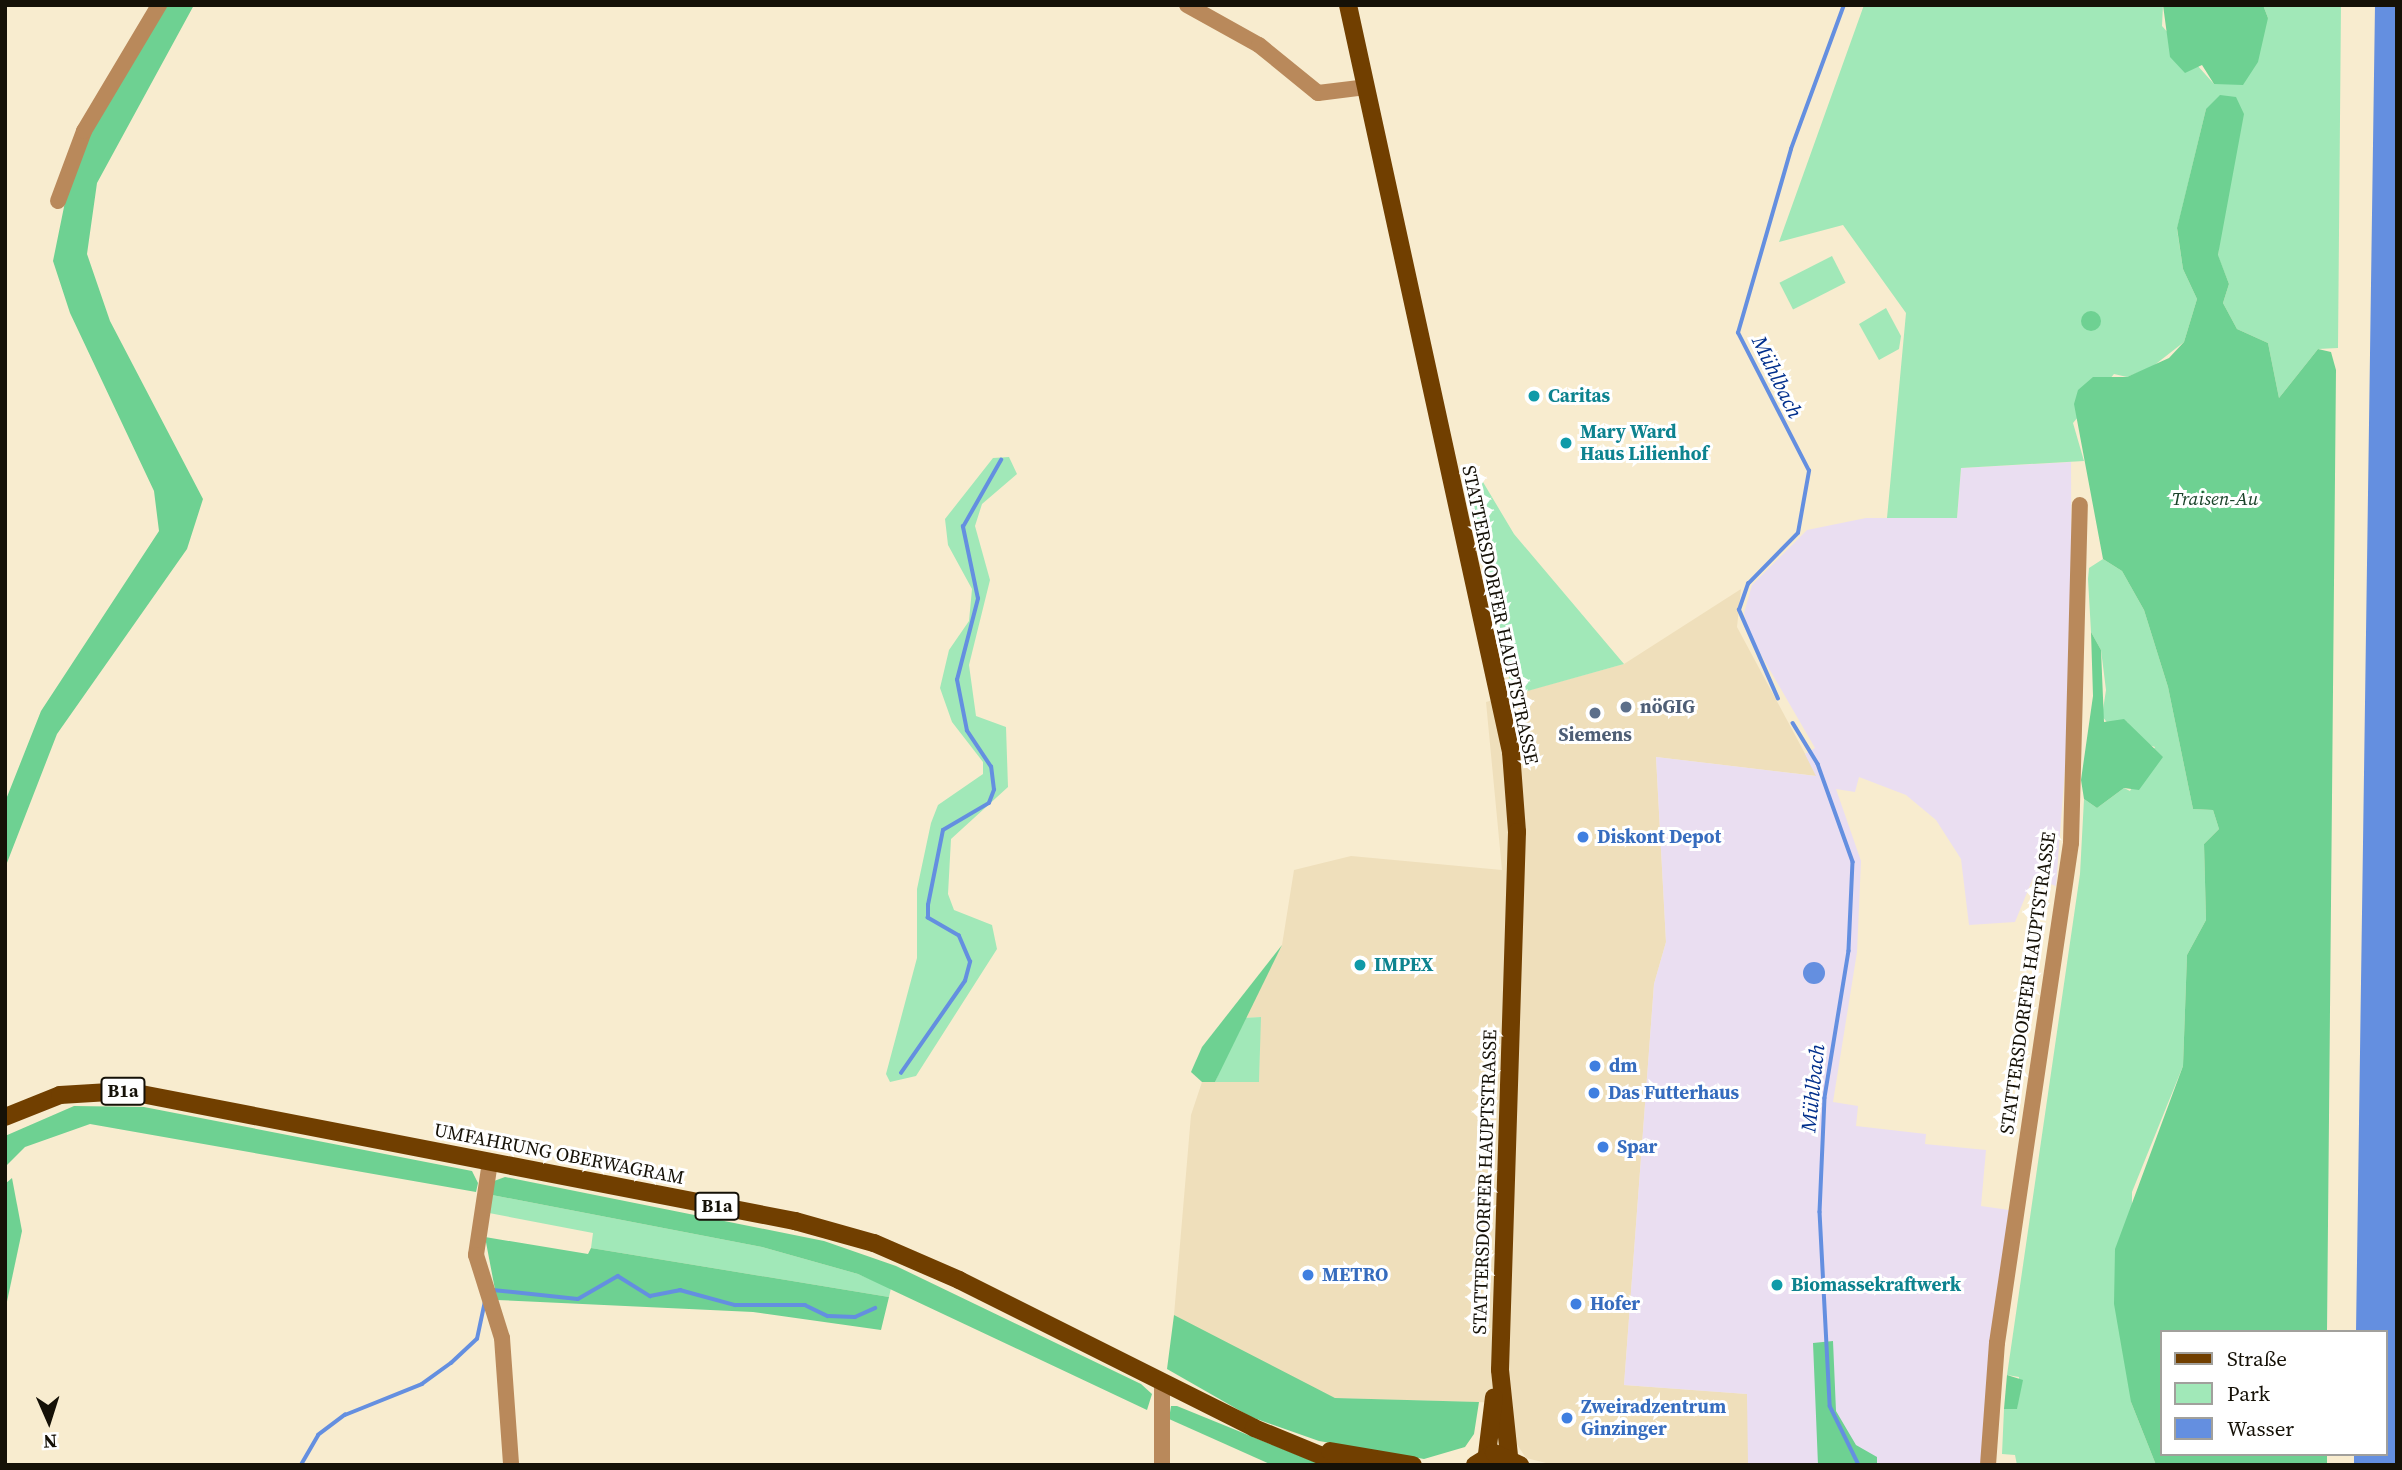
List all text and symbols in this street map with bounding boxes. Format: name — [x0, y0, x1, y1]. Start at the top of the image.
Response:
water label: Mühlbach — [1746, 332, 1808, 422]
place label: Caritas — [1548, 385, 1610, 407]
marker: Caritas — [1526, 388, 1542, 404]
place label: Mary Ward Haus Lilienhof — [1580, 421, 1708, 465]
marker: Mary Ward Haus Lilienhof — [1558, 435, 1574, 451]
street label: STATTERSDORFER HAUPTSTRASSE — [1457, 463, 1543, 767]
park label: Traisen-Au — [2172, 488, 2258, 510]
place label: nöGIG — [1640, 696, 1695, 718]
marker: nöGIG — [1618, 699, 1634, 715]
marker: Siemens — [1587, 705, 1603, 721]
place label: Siemens — [1558, 724, 1632, 746]
place label: Diskont Depot — [1597, 826, 1721, 848]
marker: Diskont Depot — [1575, 829, 1591, 845]
street label: STATTERSDORFER HAUPTSTRASSE — [1995, 830, 2061, 1136]
place label: IMPEX — [1374, 954, 1433, 976]
marker: IMPEX — [1352, 957, 1368, 973]
street label: STATTERSDORFER HAUPTSTRASSE — [1468, 1029, 1502, 1335]
water label: Mühlbach — [1796, 1043, 1830, 1133]
place label: dm — [1609, 1055, 1638, 1077]
marker: dm — [1587, 1058, 1603, 1074]
road number: B1a — [100, 1076, 146, 1106]
place label: Das Futterhaus — [1608, 1082, 1739, 1104]
marker: Das Futterhaus — [1586, 1085, 1602, 1101]
street label: UMFAHRUNG OBERWAGRAM — [432, 1119, 686, 1189]
place label: Spar — [1617, 1136, 1657, 1158]
marker: Spar — [1595, 1139, 1611, 1155]
road number: B1a — [694, 1191, 740, 1220]
place label: METRO — [1322, 1264, 1388, 1286]
marker: METRO — [1300, 1267, 1316, 1283]
place label: Biomassekraftwerk — [1791, 1274, 1961, 1296]
marker: Biomassekraftwerk — [1769, 1277, 1785, 1293]
place label: Hofer — [1590, 1293, 1640, 1315]
marker: Hofer — [1568, 1296, 1584, 1312]
legend — [2160, 1330, 2388, 1456]
text: Straße — [2227, 1344, 2287, 1373]
text: Park — [2227, 1379, 2270, 1408]
north arrow — [14, 1386, 84, 1456]
place label: Zweiradzentrum Ginzinger — [1581, 1396, 1726, 1440]
marker: Zweiradzentrum Ginzinger — [1559, 1410, 1575, 1426]
text: Wasser — [2227, 1414, 2294, 1443]
text: N — [43, 1429, 58, 1455]

